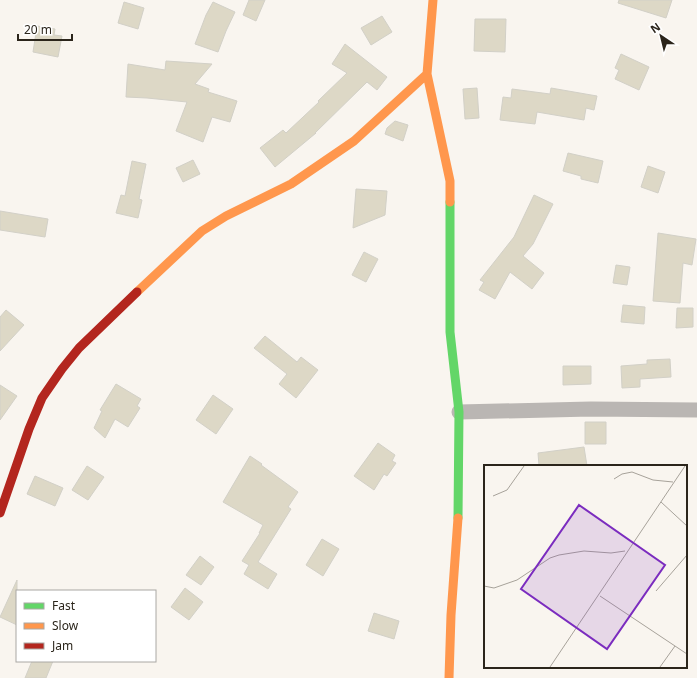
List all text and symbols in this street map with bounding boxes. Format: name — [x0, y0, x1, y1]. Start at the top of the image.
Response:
scale bar — [18, 16, 72, 42]
north arrow — [641, 16, 681, 56]
text: N — [647, 19, 663, 36]
text: 20 m — [24, 21, 52, 38]
inset map — [484, 465, 687, 668]
legend — [16, 590, 156, 662]
text: Fast — [52, 597, 76, 614]
text: Slow — [52, 617, 79, 634]
text: Jam — [51, 637, 73, 654]

